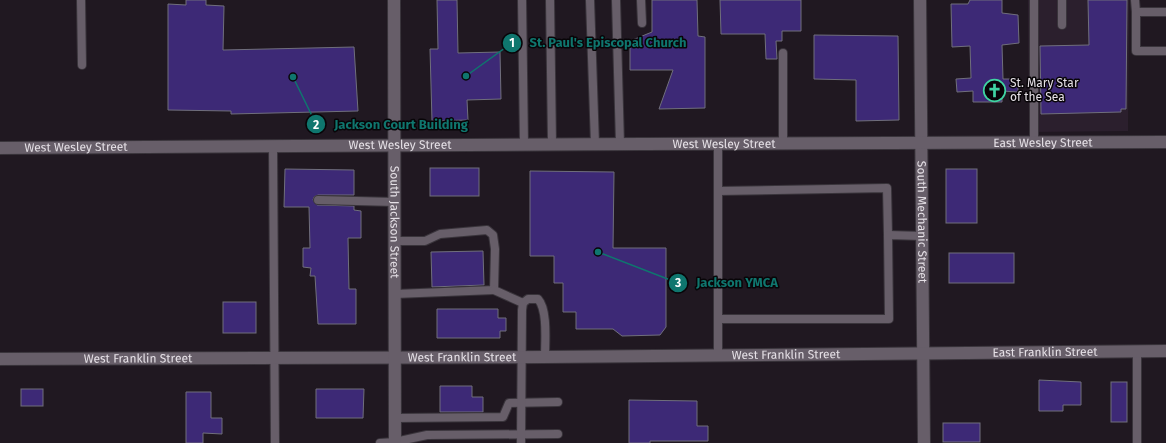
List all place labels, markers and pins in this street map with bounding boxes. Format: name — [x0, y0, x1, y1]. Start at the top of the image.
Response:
callout: St. Paul's Episcopal Church — [502, 30, 694, 55]
place label: St. Mary Star of the Sea — [1010, 76, 1079, 104]
church icon: St. Mary Star of the Sea — [981, 77, 1007, 103]
callout: Jackson Court Building — [306, 112, 476, 137]
callout: Jackson YMCA — [668, 270, 786, 295]

